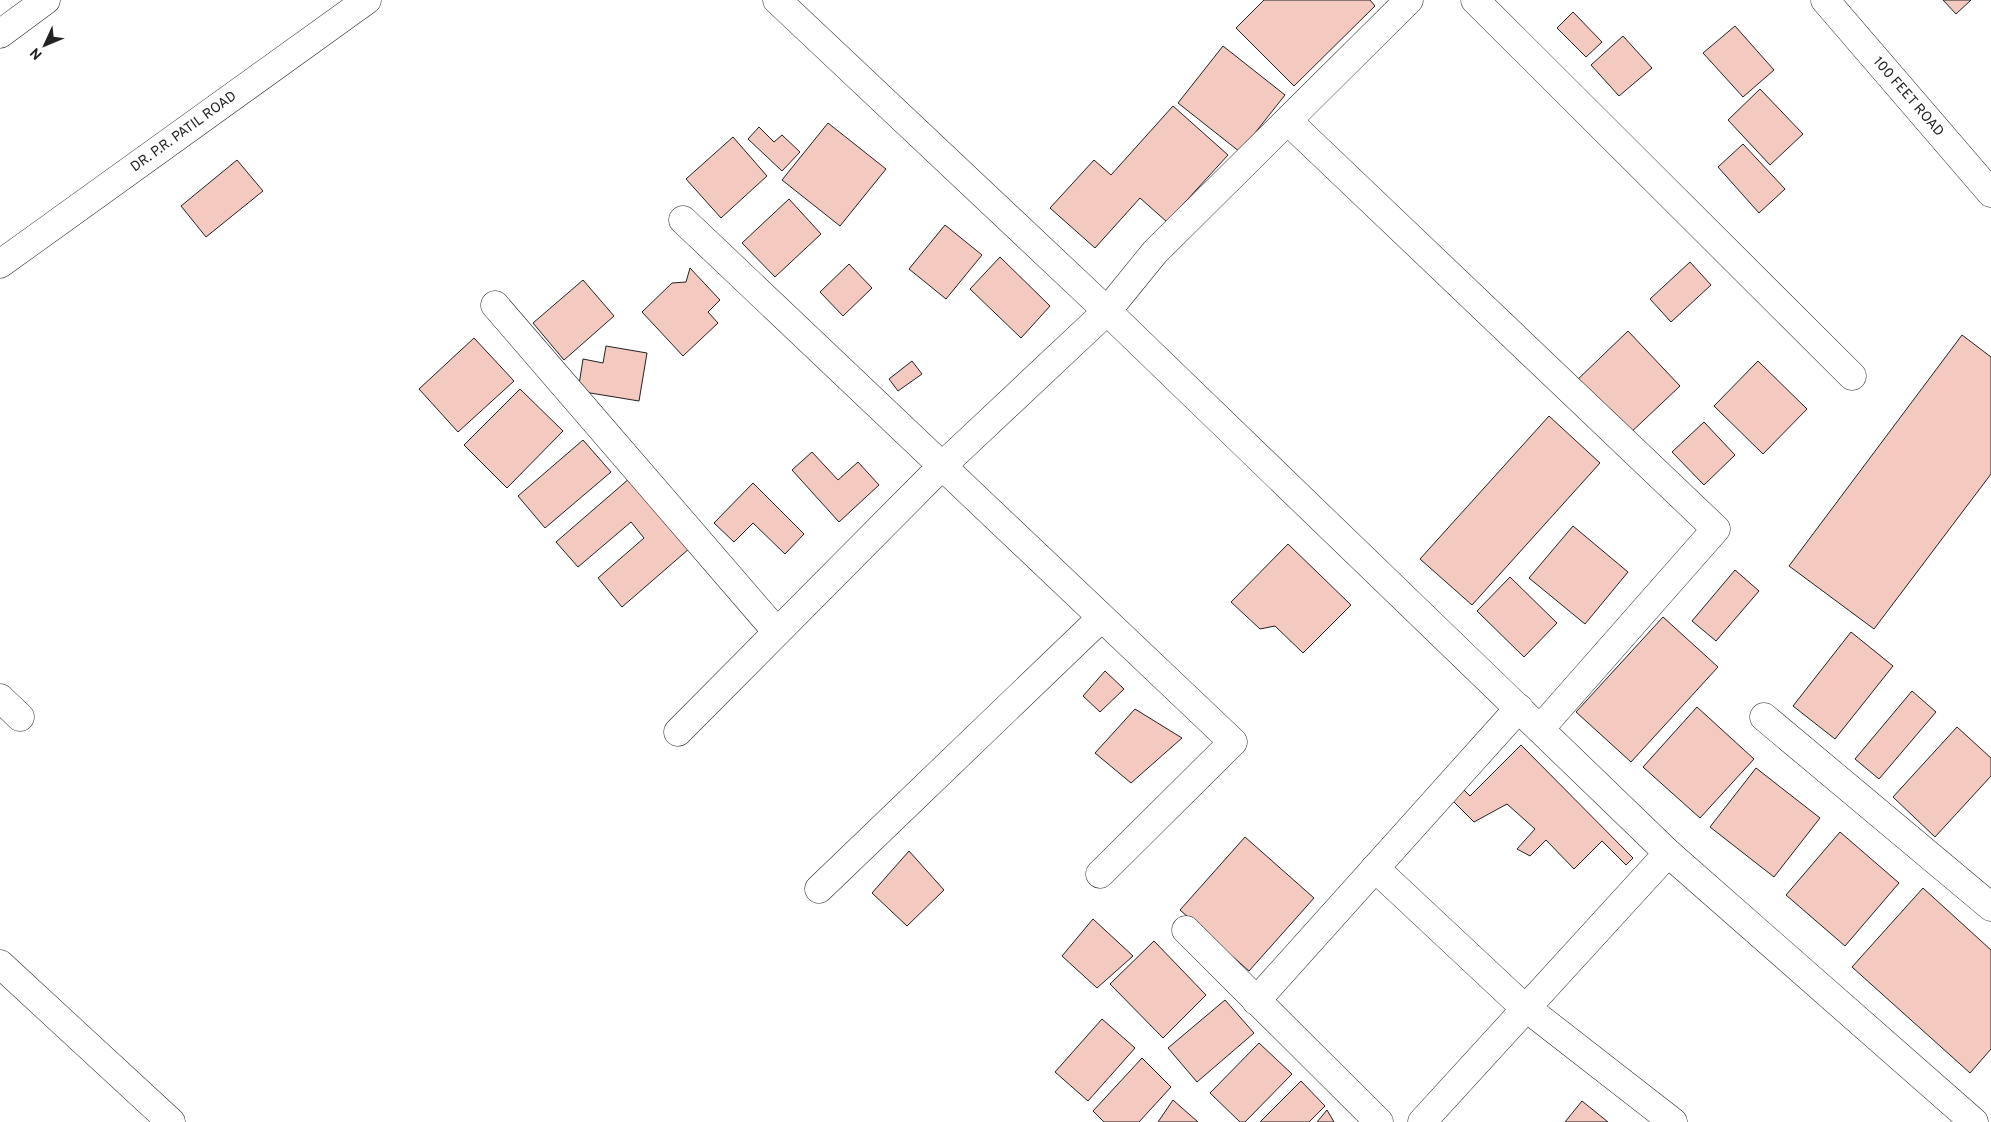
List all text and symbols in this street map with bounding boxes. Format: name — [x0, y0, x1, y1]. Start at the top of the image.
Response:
north arrow — [20, 20, 70, 70]
text: N — [27, 43, 46, 63]
street label: 100 FEET ROAD — [1869, 54, 1947, 140]
street label: DR. P.R. PATIL ROAD — [128, 88, 240, 176]

